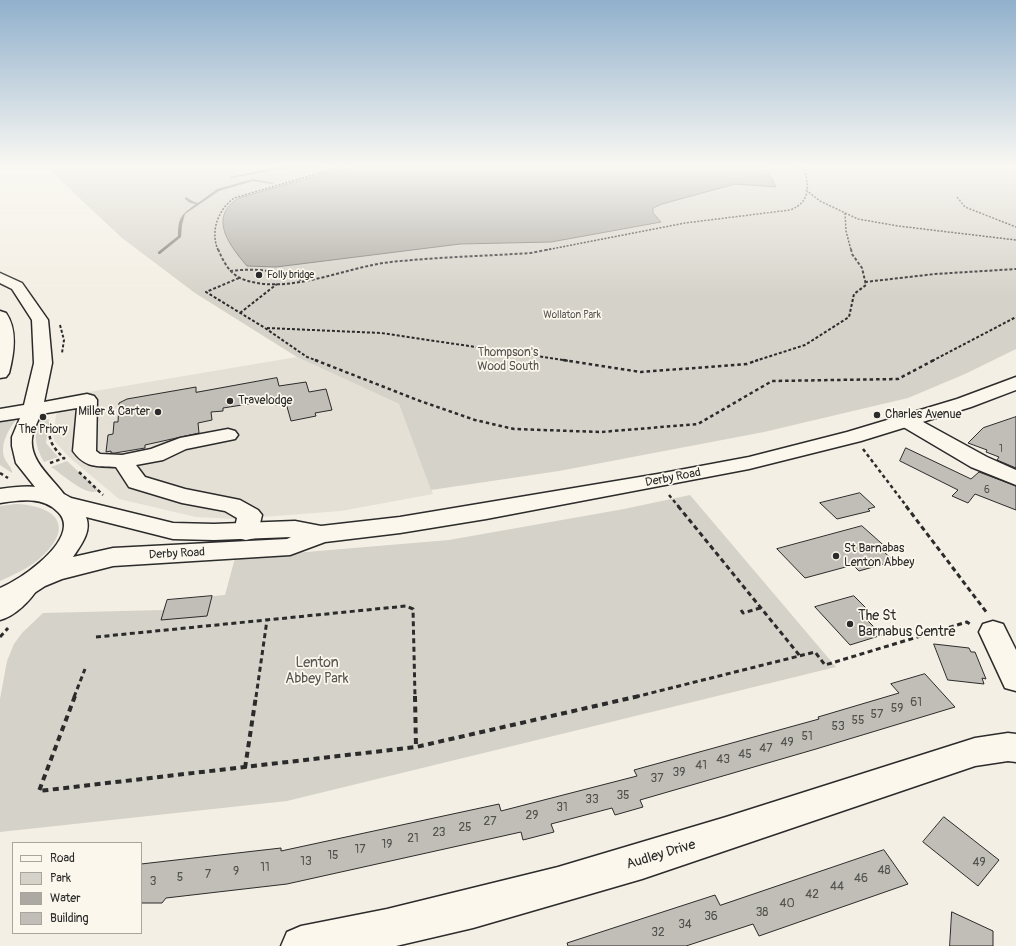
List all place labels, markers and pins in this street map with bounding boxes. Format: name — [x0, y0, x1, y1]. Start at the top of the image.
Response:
place label: Folly bridge — [267, 269, 314, 281]
marker: Folly bridge — [254, 270, 264, 280]
place label: Travelodge — [238, 394, 293, 408]
marker: Travelodge — [225, 396, 235, 406]
place label: Miller & Carter — [78, 405, 150, 419]
marker: Miller & Carter — [153, 407, 163, 417]
place label: Charles Avenue — [885, 408, 962, 422]
marker: Charles Avenue — [872, 410, 882, 420]
marker: The Priory — [38, 412, 48, 422]
place label: The Priory — [18, 423, 68, 437]
place label: St Barnabas Lenton Abbey — [844, 542, 914, 570]
marker: St Barnabas Lenton Abbey — [831, 551, 841, 561]
place label: The St Barnabus Centre — [858, 608, 955, 640]
marker: The St Barnabus Centre — [845, 619, 855, 629]

